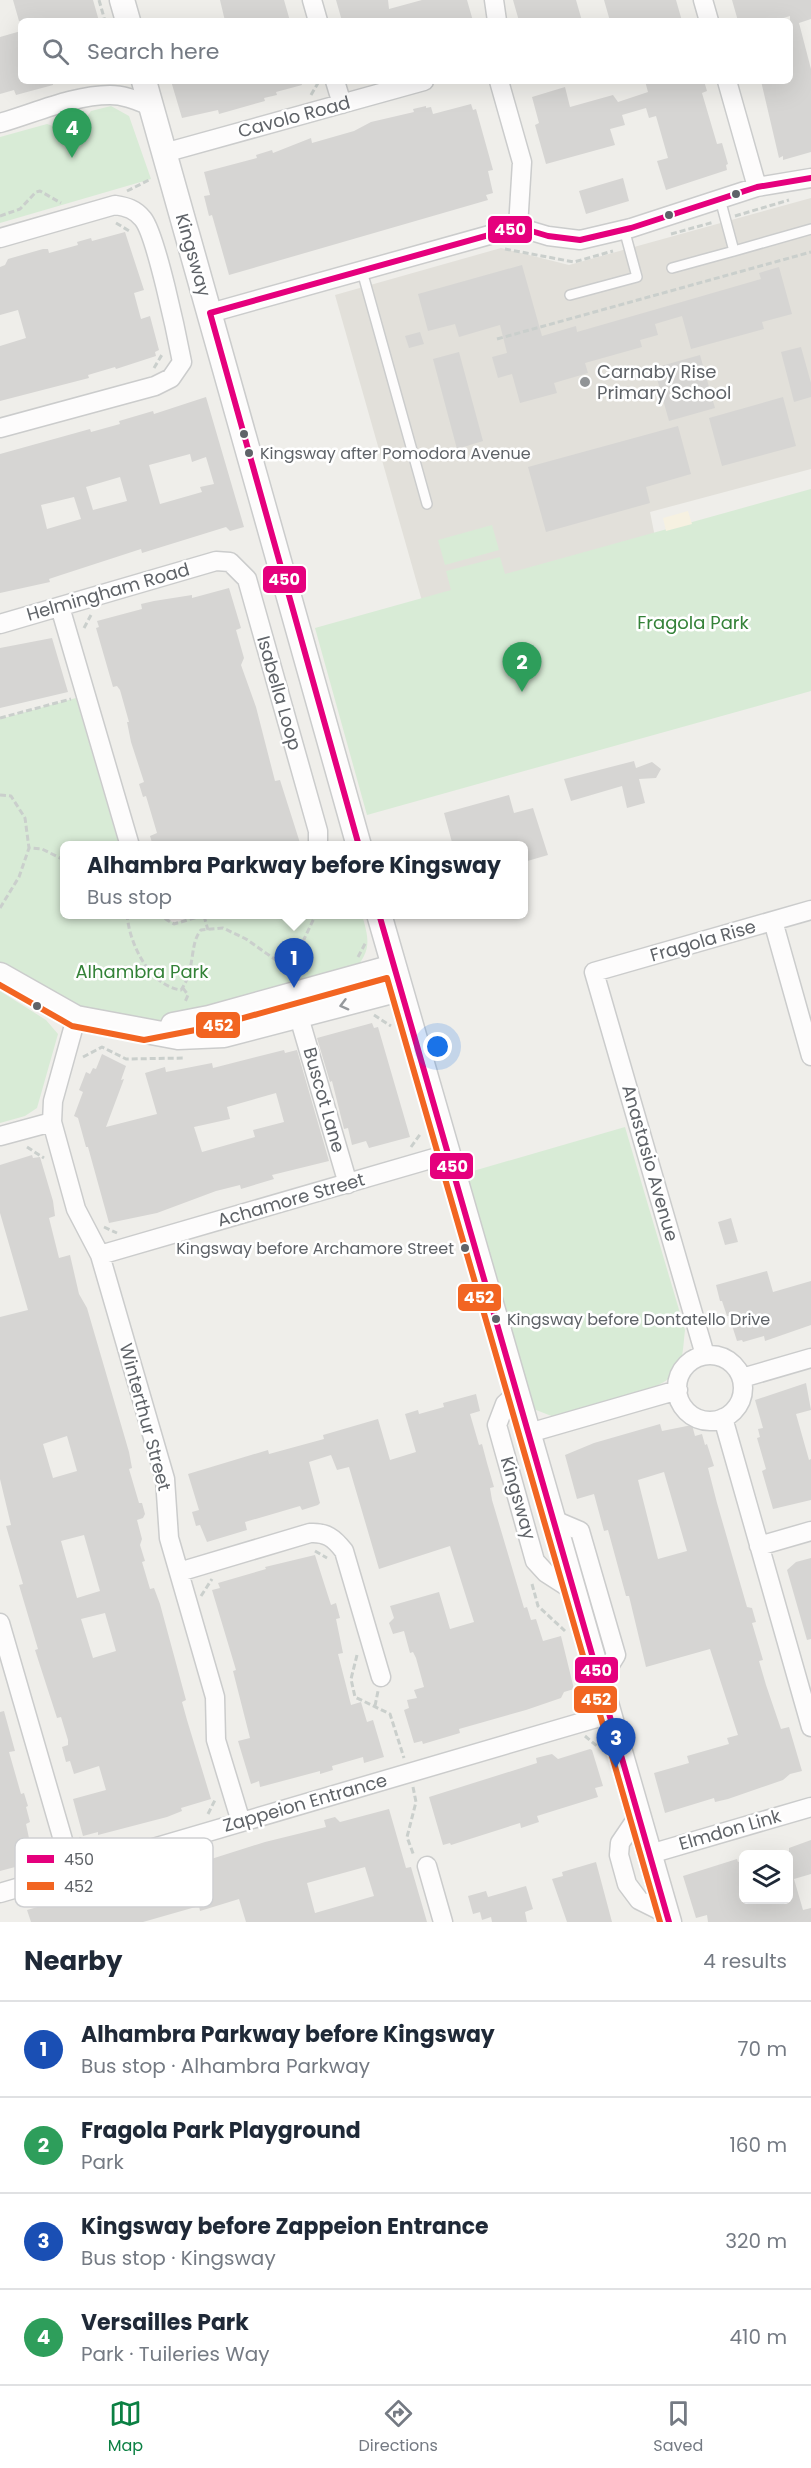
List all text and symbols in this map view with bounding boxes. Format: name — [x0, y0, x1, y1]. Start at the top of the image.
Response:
search box — [18, 18, 793, 84]
icon: search — [39, 35, 72, 68]
text: Search here — [87, 36, 220, 67]
street label: Cavolo Road — [235, 90, 353, 144]
pin: 4 — [52, 108, 92, 158]
unlabelled marker — [730, 188, 742, 200]
unlabelled marker — [663, 209, 675, 221]
street label: Kingsway — [170, 210, 217, 299]
line badge: 450 — [487, 215, 533, 244]
text: 450 — [494, 218, 526, 241]
place label: Carnaby Rise Primary School — [597, 359, 731, 405]
marker: Carnaby Rise Primary School — [578, 375, 592, 389]
unlabelled marker — [238, 428, 250, 440]
place label: Kingsway after Pomodora Avenue — [260, 442, 531, 465]
marker: Kingsway after Pomodora Avenue — [243, 447, 255, 459]
street label: Helmingham Road — [23, 556, 192, 627]
line badge: 450 — [262, 565, 307, 594]
text: 450 — [268, 568, 300, 591]
park label: Fragola Park — [637, 610, 750, 635]
street label: Isabella Loop — [251, 633, 308, 753]
pin: 2 — [502, 642, 542, 692]
popup — [60, 841, 528, 919]
text: Alhambra Parkway before Kingsway — [87, 850, 501, 881]
text: Bus stop — [87, 883, 172, 911]
street label: Fragola Rise — [647, 913, 759, 968]
pin: 1 — [274, 938, 314, 988]
park label: Alhambra Park — [75, 959, 209, 984]
one-way arrow — [339, 997, 349, 1010]
unlabelled marker — [31, 1000, 43, 1012]
line badge: 452 — [195, 1011, 241, 1039]
text: 452 — [203, 1014, 233, 1037]
your location — [423, 1032, 452, 1061]
street label: Buscot Lane — [298, 1044, 351, 1155]
street label: Anastasio Avenue — [616, 1082, 685, 1244]
line badge: 450 — [429, 1152, 474, 1180]
text: 450 — [436, 1155, 468, 1178]
street label: Achamore Street — [214, 1167, 367, 1233]
place label: Kingsway before Archamore Street — [176, 1237, 454, 1260]
marker: Kingsway before Archamore Street — [459, 1242, 471, 1254]
line badge: 452 — [457, 1283, 502, 1312]
text: 452 — [464, 1286, 494, 1309]
place label: Kingsway before Dontatello Drive — [507, 1308, 770, 1331]
marker: Kingsway before Dontatello Drive — [490, 1313, 502, 1325]
street label: Winterthur Street — [114, 1340, 177, 1493]
street label: Kingsway — [495, 1453, 542, 1542]
line badge: 450 — [574, 1656, 619, 1684]
text: 450 — [580, 1659, 612, 1682]
line badge: 452 — [573, 1685, 618, 1714]
text: 452 — [581, 1688, 611, 1711]
pin: 3 — [596, 1718, 636, 1768]
street label: Zappeion Entrance — [220, 1767, 390, 1838]
street label: Elmdon Link — [676, 1803, 785, 1856]
legend — [15, 1838, 213, 1907]
text: 450 — [64, 1848, 94, 1871]
map controls — [739, 1850, 793, 1904]
button: layers — [739, 1850, 793, 1904]
text: 452 — [64, 1875, 93, 1898]
text: Nearby — [24, 1943, 122, 1979]
text: 4 results — [703, 1947, 787, 1975]
text: Alhambra Parkway before Kingsway — [81, 2019, 495, 2050]
text: 1 — [40, 2035, 47, 2063]
text: 70 m — [738, 2035, 787, 2063]
text: Bus stop · Alhambra Parkway — [81, 2052, 370, 2080]
text: Fragola Park Playground — [81, 2115, 361, 2146]
text: 2 — [38, 2131, 49, 2159]
text: 160 m — [729, 2131, 787, 2159]
text: Park — [81, 2148, 124, 2176]
text: Kingsway before Zappeion Entrance — [81, 2211, 489, 2242]
text: 3 — [37, 2227, 50, 2255]
text: 320 m — [725, 2227, 787, 2255]
text: Bus stop · Kingsway — [81, 2244, 276, 2272]
text: Versailles Park — [81, 2307, 249, 2338]
text: 4 — [37, 2323, 50, 2351]
text: 410 m — [730, 2323, 787, 2351]
text: Park · Tuileries Way — [81, 2340, 270, 2368]
tab: Map — [108, 2397, 143, 2458]
tab: Directions — [359, 2397, 438, 2458]
tab: Saved — [653, 2397, 703, 2458]

